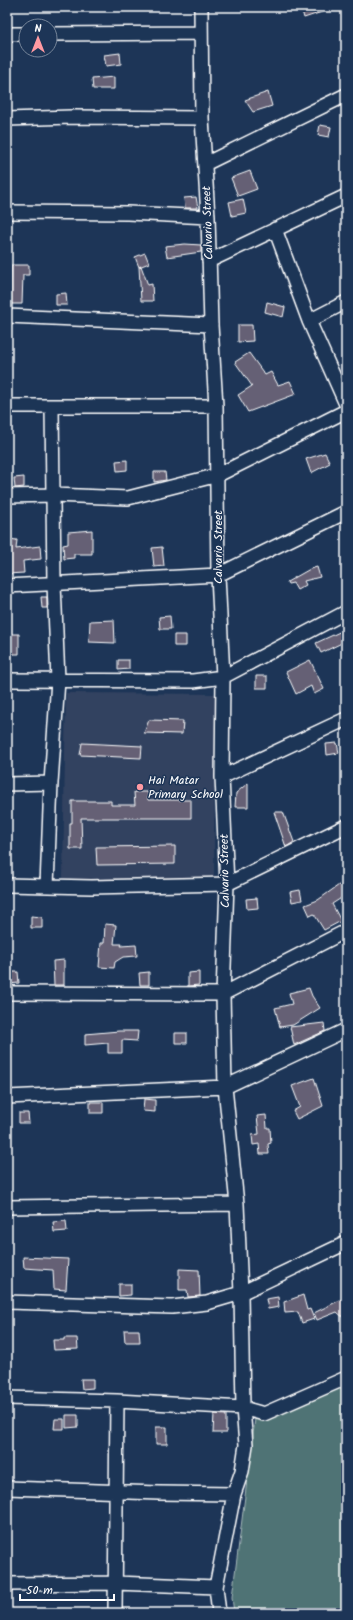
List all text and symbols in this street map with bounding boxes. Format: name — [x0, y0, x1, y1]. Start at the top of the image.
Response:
north arrow — [18, 18, 58, 58]
text: N — [35, 20, 42, 38]
street label: Calvario Street — [197, 185, 219, 260]
street label: Calvario Street — [209, 510, 228, 584]
place label: Hai Matar Primary School — [148, 771, 223, 804]
marker: Hai Matar Primary School — [135, 782, 145, 792]
street label: Calvario Street — [215, 834, 235, 908]
scale bar — [20, 1576, 114, 1602]
text: 50 m — [26, 1581, 53, 1600]

